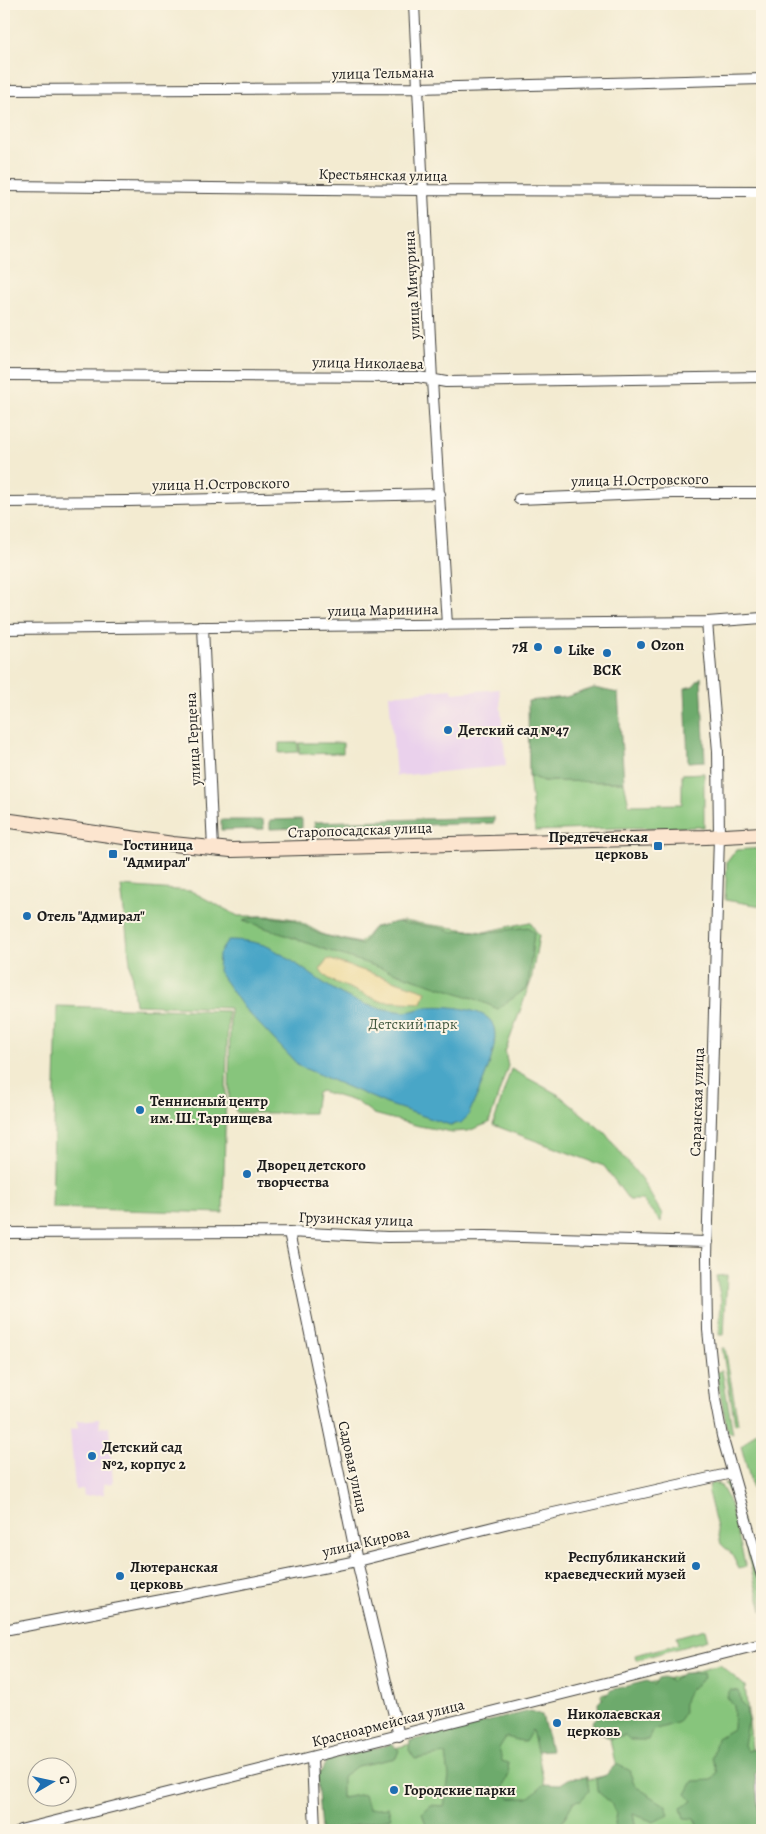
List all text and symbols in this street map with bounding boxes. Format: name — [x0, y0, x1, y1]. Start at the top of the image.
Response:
street label: улица Тельмана — [331, 62, 434, 84]
street label: Крестьянская улица — [318, 164, 448, 186]
street label: улица Мичурина — [399, 230, 425, 341]
street label: улица Николаева — [311, 352, 424, 374]
street label: улица Н.Островского — [570, 469, 709, 491]
street label: улица Н.Островского — [151, 473, 290, 495]
street label: улица Маринина — [327, 599, 439, 621]
place label: Ozon — [651, 635, 685, 655]
place label: 7Я — [512, 637, 528, 657]
marker: Ozon — [635, 639, 647, 651]
place label: Like — [568, 640, 595, 660]
marker: 7Я — [532, 641, 544, 653]
marker: Like — [552, 644, 564, 656]
marker: ВСК — [601, 647, 613, 659]
place label: ВСК — [593, 660, 621, 680]
street label: улица Герцена — [181, 692, 205, 787]
place label: Детский сад №47 — [458, 720, 570, 740]
marker: Детский сад №47 — [442, 724, 454, 736]
street label: Старопосадская улица — [287, 817, 433, 843]
place label: Предтеченская церковь — [548, 827, 648, 864]
place label: Гостиница "Адмирал" — [123, 835, 194, 872]
marker: Предтеченская церковь — [652, 840, 664, 852]
marker: Гостиница "Адмирал" — [107, 848, 119, 860]
place label: Отель "Адмирал" — [37, 906, 145, 926]
marker: Отель "Адмирал" — [21, 910, 33, 922]
park label: Детский парк — [368, 1014, 458, 1034]
street label: Саранская улица — [685, 1047, 709, 1157]
place label: Теннисный центр им. Ш. Тарпищева — [150, 1091, 273, 1128]
marker: Теннисный центр им. Ш. Тарпищева — [134, 1104, 146, 1116]
place label: Дворец детского творчества — [257, 1155, 366, 1192]
marker: Дворец детского творчества — [241, 1168, 253, 1180]
street label: Грузинская улица — [298, 1207, 414, 1231]
street label: Садовая улица — [333, 1419, 373, 1515]
place label: Детский сад №2, корпус 2 — [102, 1437, 186, 1474]
marker: Детский сад №2, корпус 2 — [86, 1450, 98, 1462]
street label: улица Кирова — [319, 1522, 412, 1562]
place label: Республиканский краеведческий музей — [545, 1547, 686, 1584]
place label: Лютеранская церковь — [130, 1557, 219, 1594]
marker: Республиканский краеведческий музей — [690, 1560, 702, 1572]
marker: Лютеранская церковь — [114, 1570, 126, 1582]
street label: Красноармейская улица — [310, 1694, 467, 1752]
place label: Николаевская церковь — [567, 1704, 661, 1741]
marker: Николаевская церковь — [551, 1717, 563, 1729]
north arrow — [28, 1756, 78, 1806]
text: С — [54, 1774, 74, 1786]
place label: Городские парки — [404, 1780, 516, 1800]
marker: Городские парки — [388, 1784, 400, 1796]

